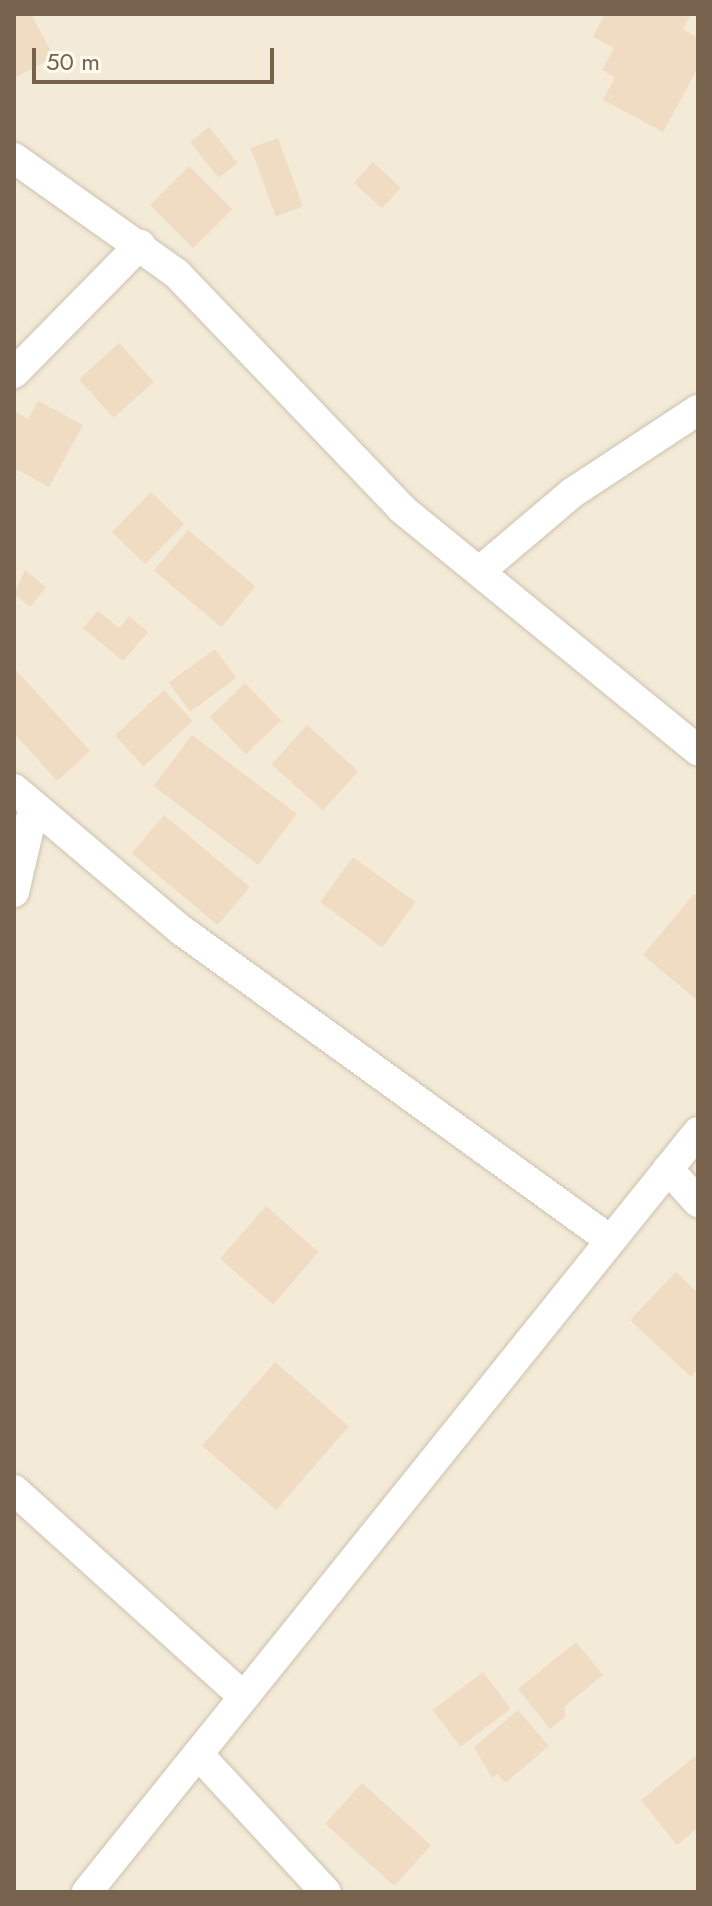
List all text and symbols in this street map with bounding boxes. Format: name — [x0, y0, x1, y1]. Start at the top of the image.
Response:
scale bar — [36, 32, 278, 82]
text: 50 m — [46, 44, 100, 79]

